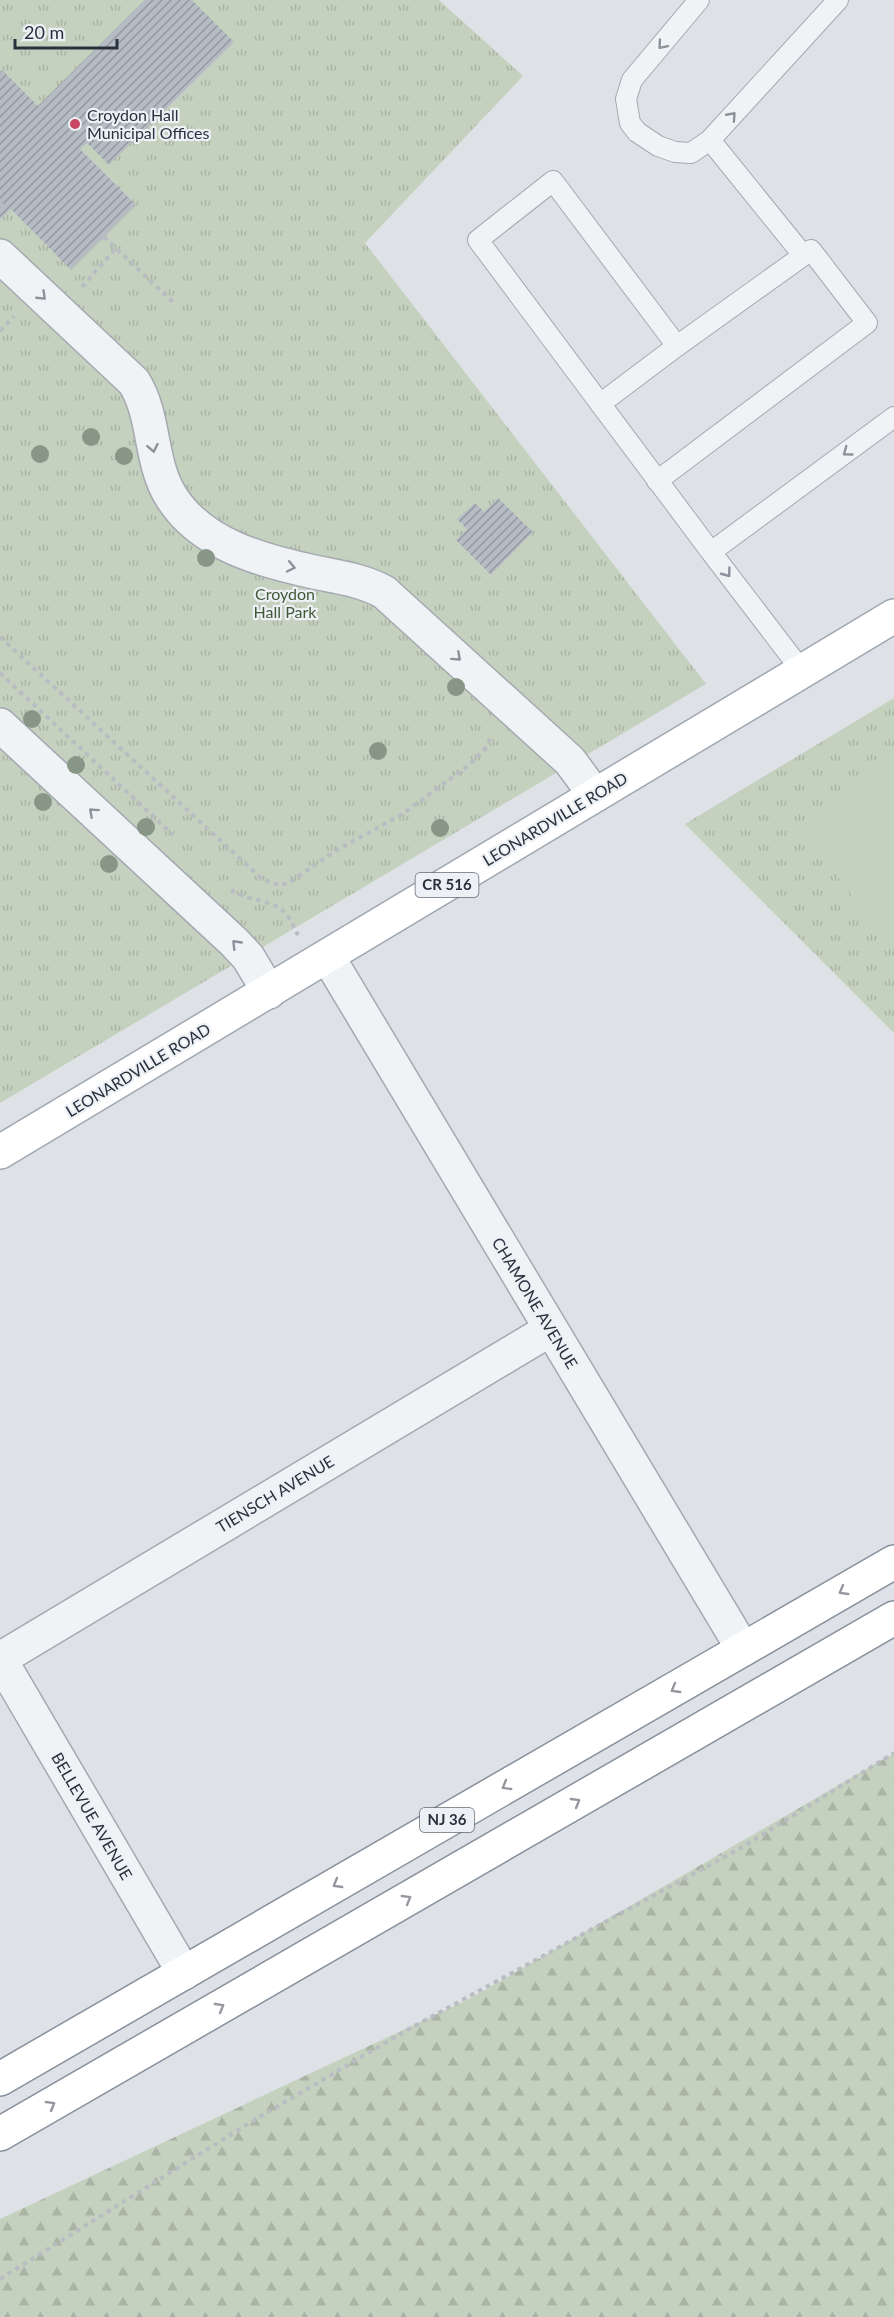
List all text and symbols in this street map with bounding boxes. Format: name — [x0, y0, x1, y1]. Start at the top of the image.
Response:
scale bar — [15, 12, 117, 50]
text: 20 m — [24, 21, 64, 43]
one-way arrow — [658, 38, 669, 49]
place label: Croydon Hall Municipal Offices — [87, 105, 210, 142]
one-way arrow — [725, 112, 736, 123]
marker: Croydon Hall Municipal Offices — [68, 117, 82, 131]
one-way arrow — [36, 289, 46, 300]
one-way arrow — [146, 443, 159, 453]
one-way arrow — [842, 445, 853, 456]
one-way arrow — [286, 560, 296, 573]
one-way arrow — [720, 566, 731, 577]
park label: Croydon Hall Park — [254, 584, 317, 621]
one-way arrow — [450, 650, 461, 661]
street label: LEONARDVILLE ROAD — [479, 768, 631, 869]
one-way arrow — [89, 808, 99, 819]
road number: CR 516 — [416, 873, 478, 897]
one-way arrow — [232, 941, 243, 951]
street label: LEONARDVILLE ROAD — [62, 1019, 214, 1120]
street label: CHAMONE AVENUE — [489, 1234, 582, 1372]
street label: TIENSCH AVENUE — [213, 1451, 337, 1536]
one-way arrow — [839, 1584, 849, 1595]
one-way arrow — [670, 1681, 681, 1693]
street label: BELLEVUE AVENUE — [48, 1749, 137, 1883]
one-way arrow — [502, 1779, 512, 1791]
one-way arrow — [569, 1798, 580, 1809]
road number: NJ 36 — [420, 1808, 474, 1832]
one-way arrow — [333, 1877, 343, 1888]
one-way arrow — [401, 1895, 411, 1907]
one-way arrow — [213, 2003, 224, 2014]
one-way arrow — [45, 2100, 55, 2112]

